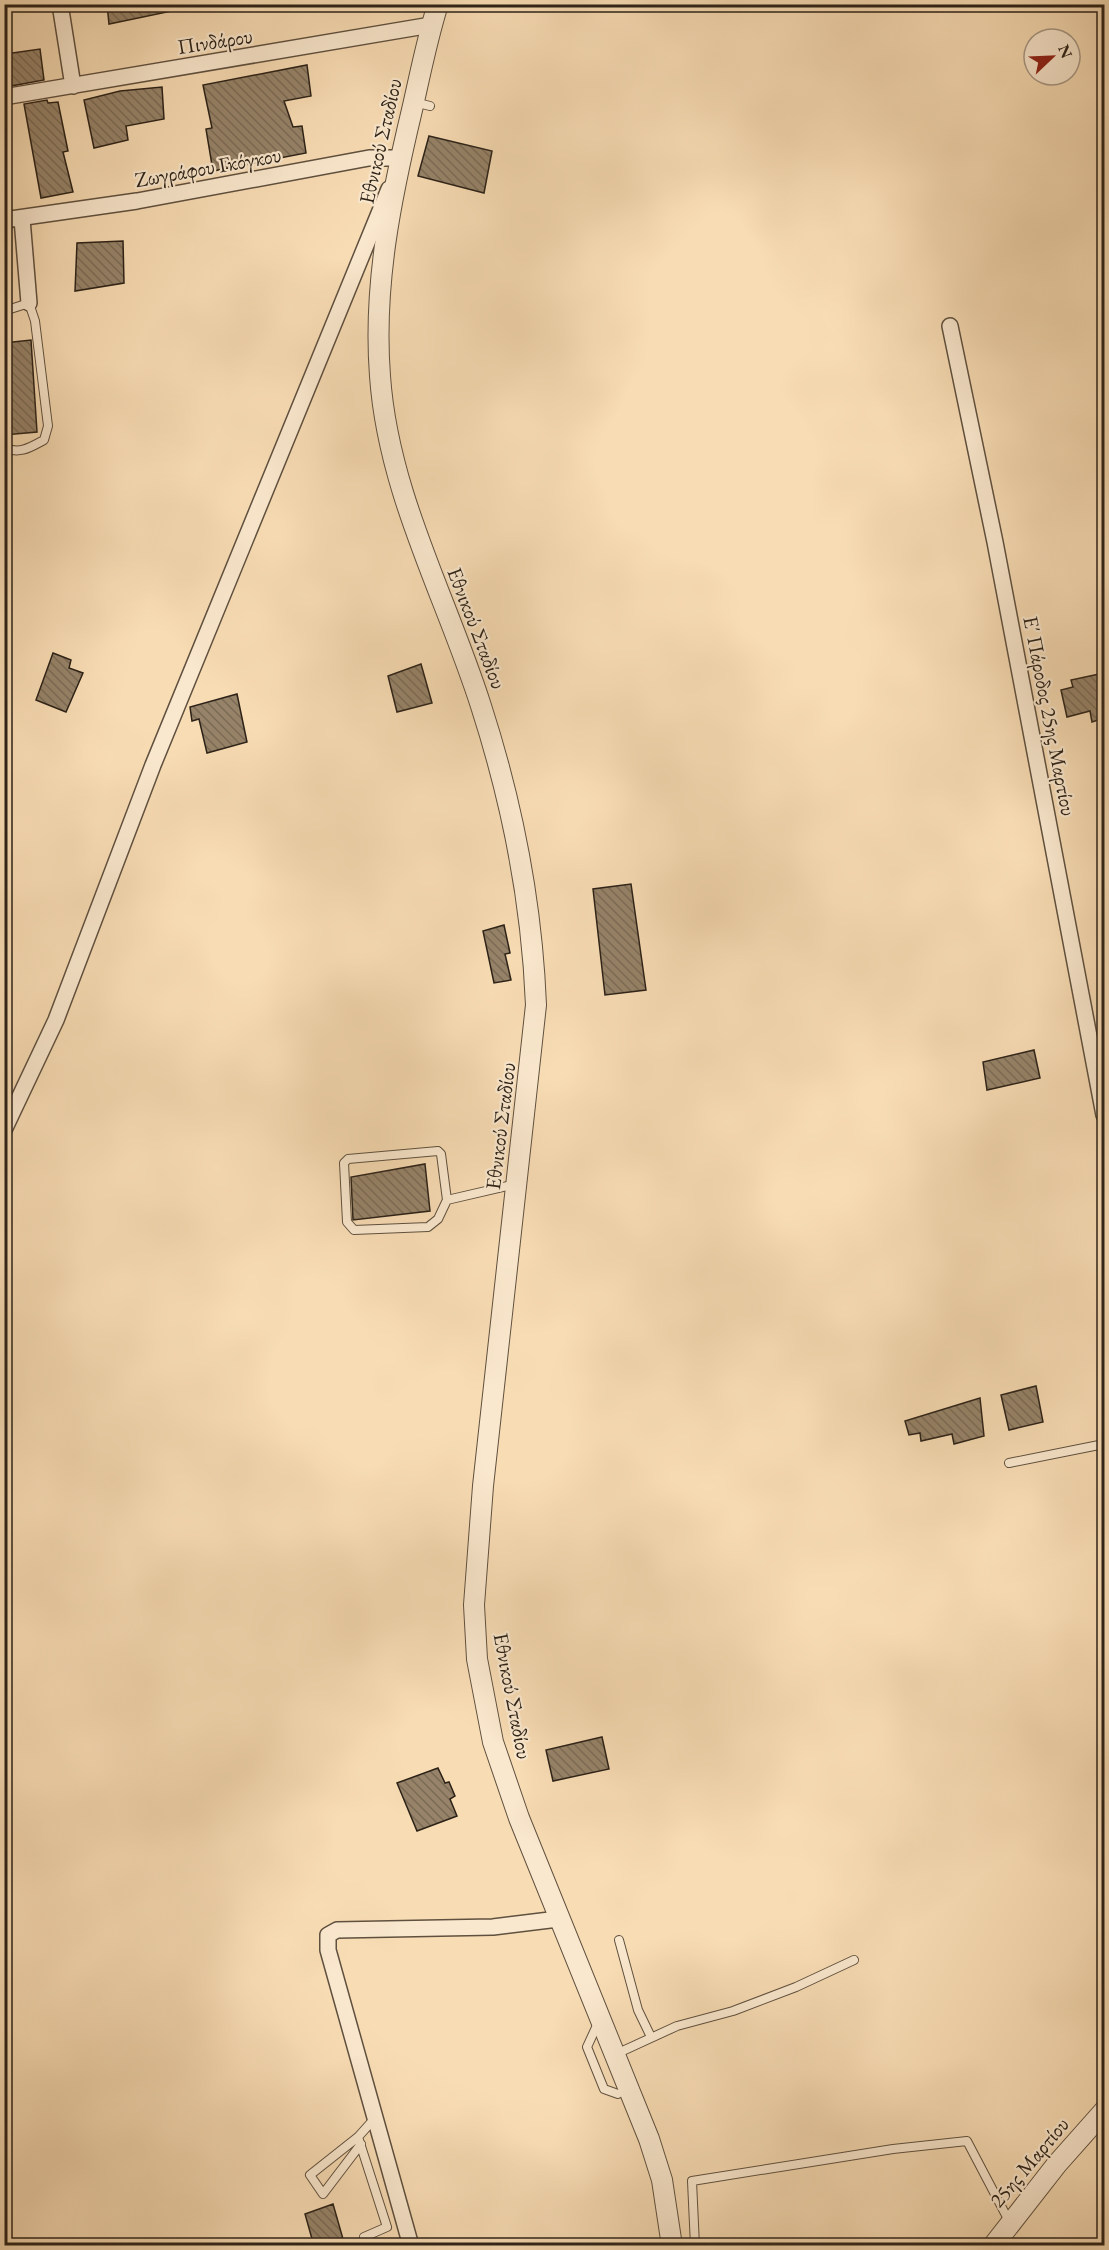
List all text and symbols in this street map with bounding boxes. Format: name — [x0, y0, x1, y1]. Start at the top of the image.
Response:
street label: Πινδάρου — [176, 22, 254, 60]
north arrow — [1022, 27, 1082, 87]
text: N — [1053, 41, 1078, 61]
street label: Εθνικού Σταδίου — [352, 76, 408, 206]
street label: Ζωγράφου Γκόγκου — [133, 141, 283, 193]
street label: Εθνικού Σταδίου — [441, 563, 513, 693]
street label: Ε΄ Πάροδος 25ης Μαρτίου — [1017, 614, 1083, 818]
street label: Εθνικού Σταδίου — [479, 1061, 521, 1191]
street label: Εθνικού Σταδίου — [488, 1631, 538, 1761]
street label: 25ης Μαρτίου — [983, 2111, 1075, 2213]

